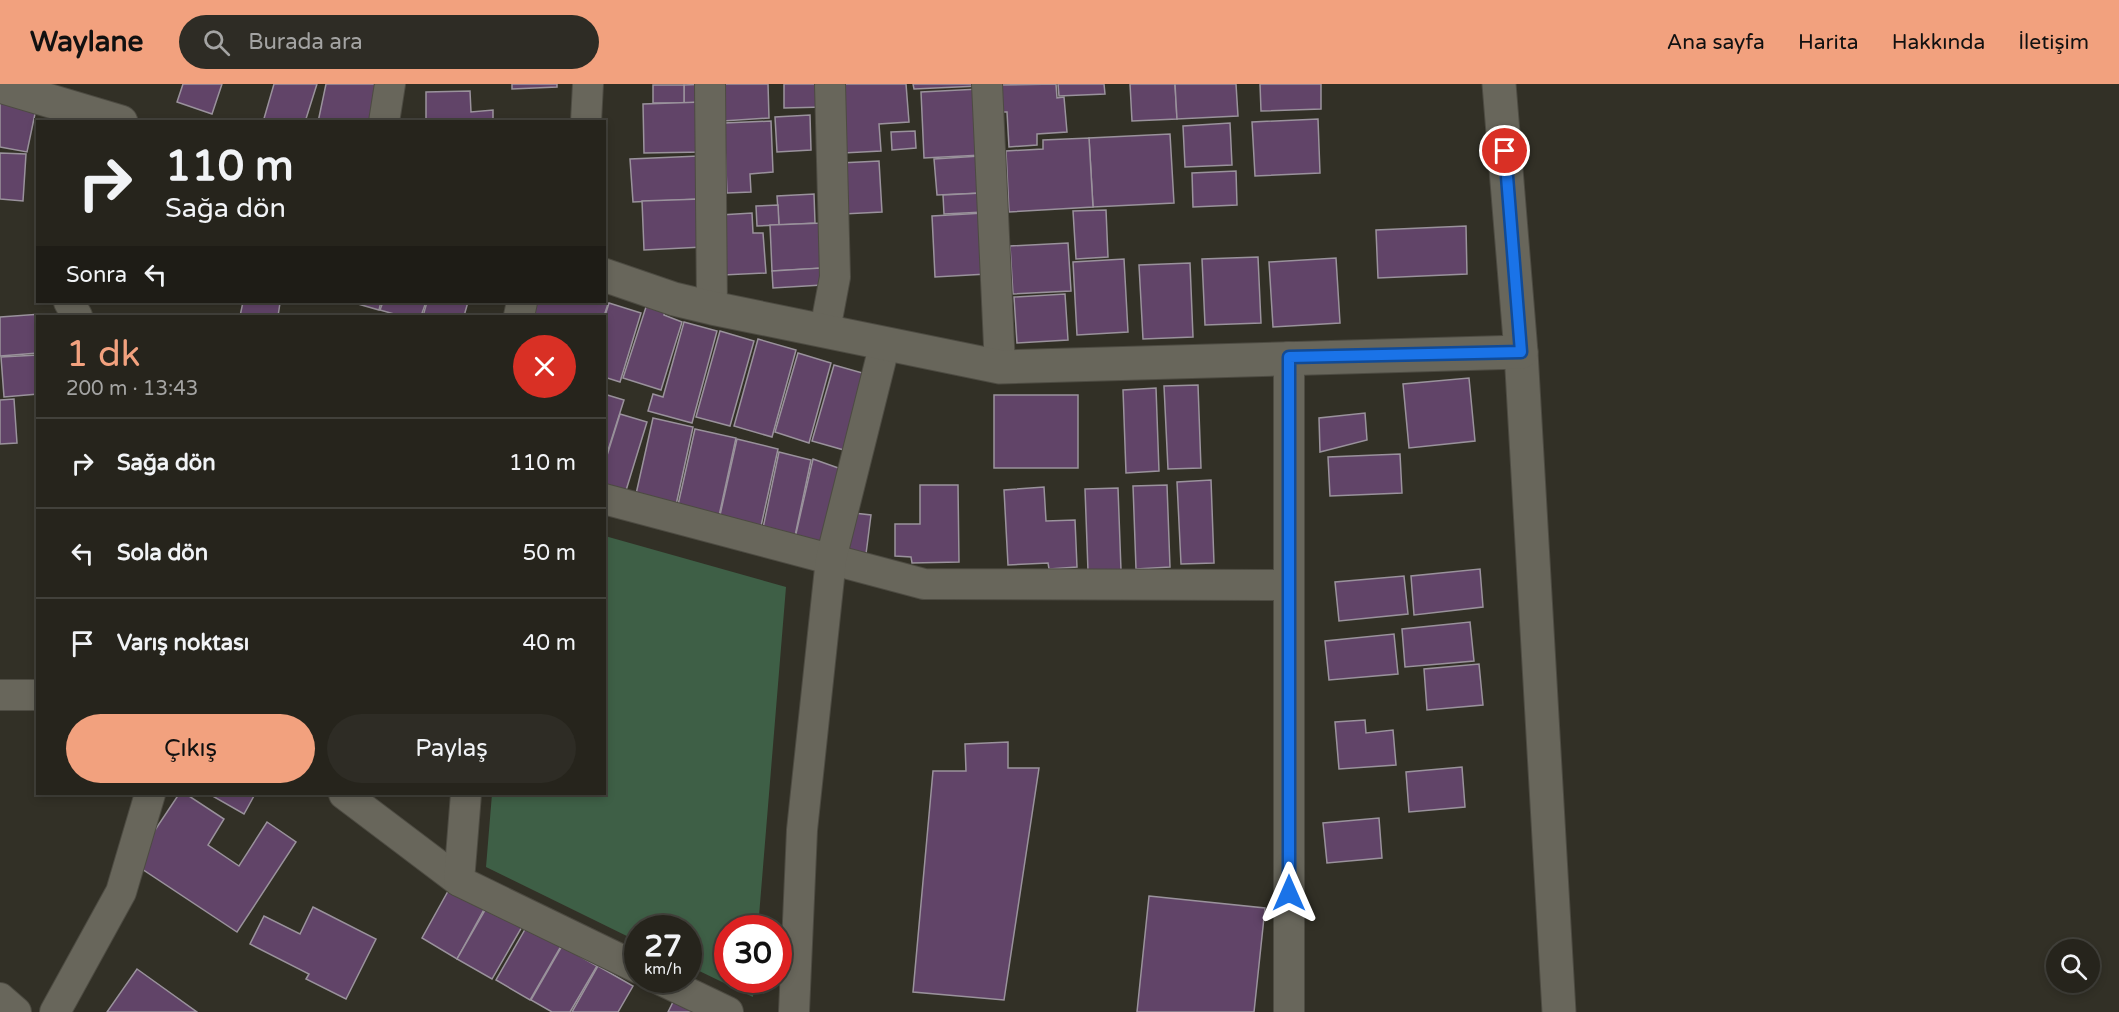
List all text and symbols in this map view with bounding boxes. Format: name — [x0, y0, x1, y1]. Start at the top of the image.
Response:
search box — [179, 15, 599, 69]
text: Waylane — [30, 25, 143, 59]
icon: search — [200, 26, 233, 59]
text: Burada ara — [248, 29, 363, 55]
text: Ana sayfa — [1667, 30, 1765, 55]
text: Harita — [1798, 30, 1859, 55]
text: Hakkında — [1892, 30, 1985, 55]
text: İletişim — [2018, 30, 2089, 55]
pin — [1479, 125, 1530, 176]
icon: arrive — [1488, 134, 1521, 167]
text: 110 m — [165, 141, 294, 192]
icon: right — [66, 144, 144, 222]
text: Sağa dön — [165, 192, 286, 225]
icon: left — [139, 258, 172, 291]
text: Sonra — [66, 262, 127, 288]
text: 1 dk — [66, 333, 140, 376]
button: close — [513, 335, 576, 398]
text: 200 m · 13:43 — [66, 377, 198, 401]
icon: right — [66, 447, 99, 480]
text: Sağa dön — [117, 450, 216, 476]
text: 110 m — [509, 450, 576, 476]
icon: left — [66, 537, 99, 570]
text: Sola dön — [117, 540, 208, 566]
text: 50 m — [522, 540, 576, 566]
icon: arrive — [66, 627, 99, 660]
text: Varış noktası — [117, 630, 249, 656]
text: 40 m — [522, 630, 576, 656]
button: Çıkış — [66, 714, 315, 783]
button: Paylaş — [327, 714, 576, 783]
position arrow — [1257, 861, 1321, 925]
speed limit sign: 30 — [714, 915, 792, 993]
text: 27 — [644, 928, 682, 965]
map controls — [2046, 939, 2100, 993]
button: search — [2046, 939, 2100, 993]
text: km/h — [644, 960, 682, 978]

